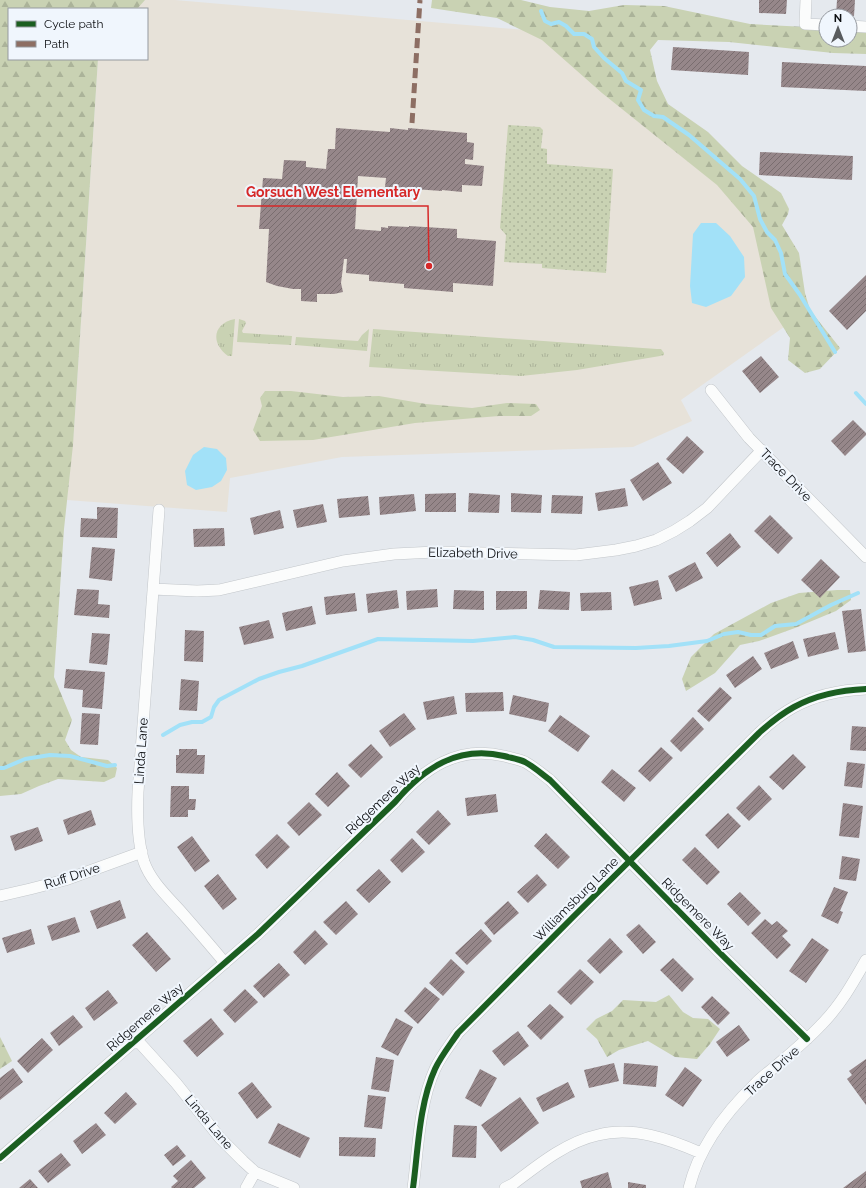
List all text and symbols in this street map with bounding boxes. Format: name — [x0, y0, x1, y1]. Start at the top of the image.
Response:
legend — [8, 8, 148, 60]
north arrow — [818, 8, 858, 48]
text: N — [834, 12, 842, 25]
text: Cycle path — [44, 17, 103, 31]
text: Path — [44, 37, 69, 51]
callout: Gorsuch West Elementary — [237, 180, 428, 206]
text: Gorsuch West Elementary — [246, 184, 420, 200]
street label: Trace Drive — [757, 446, 815, 505]
street label: Elizabeth Drive — [428, 545, 518, 561]
street label: Linda Lane — [131, 717, 151, 785]
street label: Ridgemere Way — [343, 761, 423, 837]
street label: Williamsburg Lane — [531, 853, 622, 944]
street label: Ruff Drive — [42, 860, 102, 892]
street label: Ridgemere Way — [659, 875, 737, 953]
street label: Ridgemere Way — [104, 980, 186, 1054]
street label: Trace Drive — [742, 1043, 802, 1099]
street label: Linda Lane — [182, 1092, 236, 1153]

